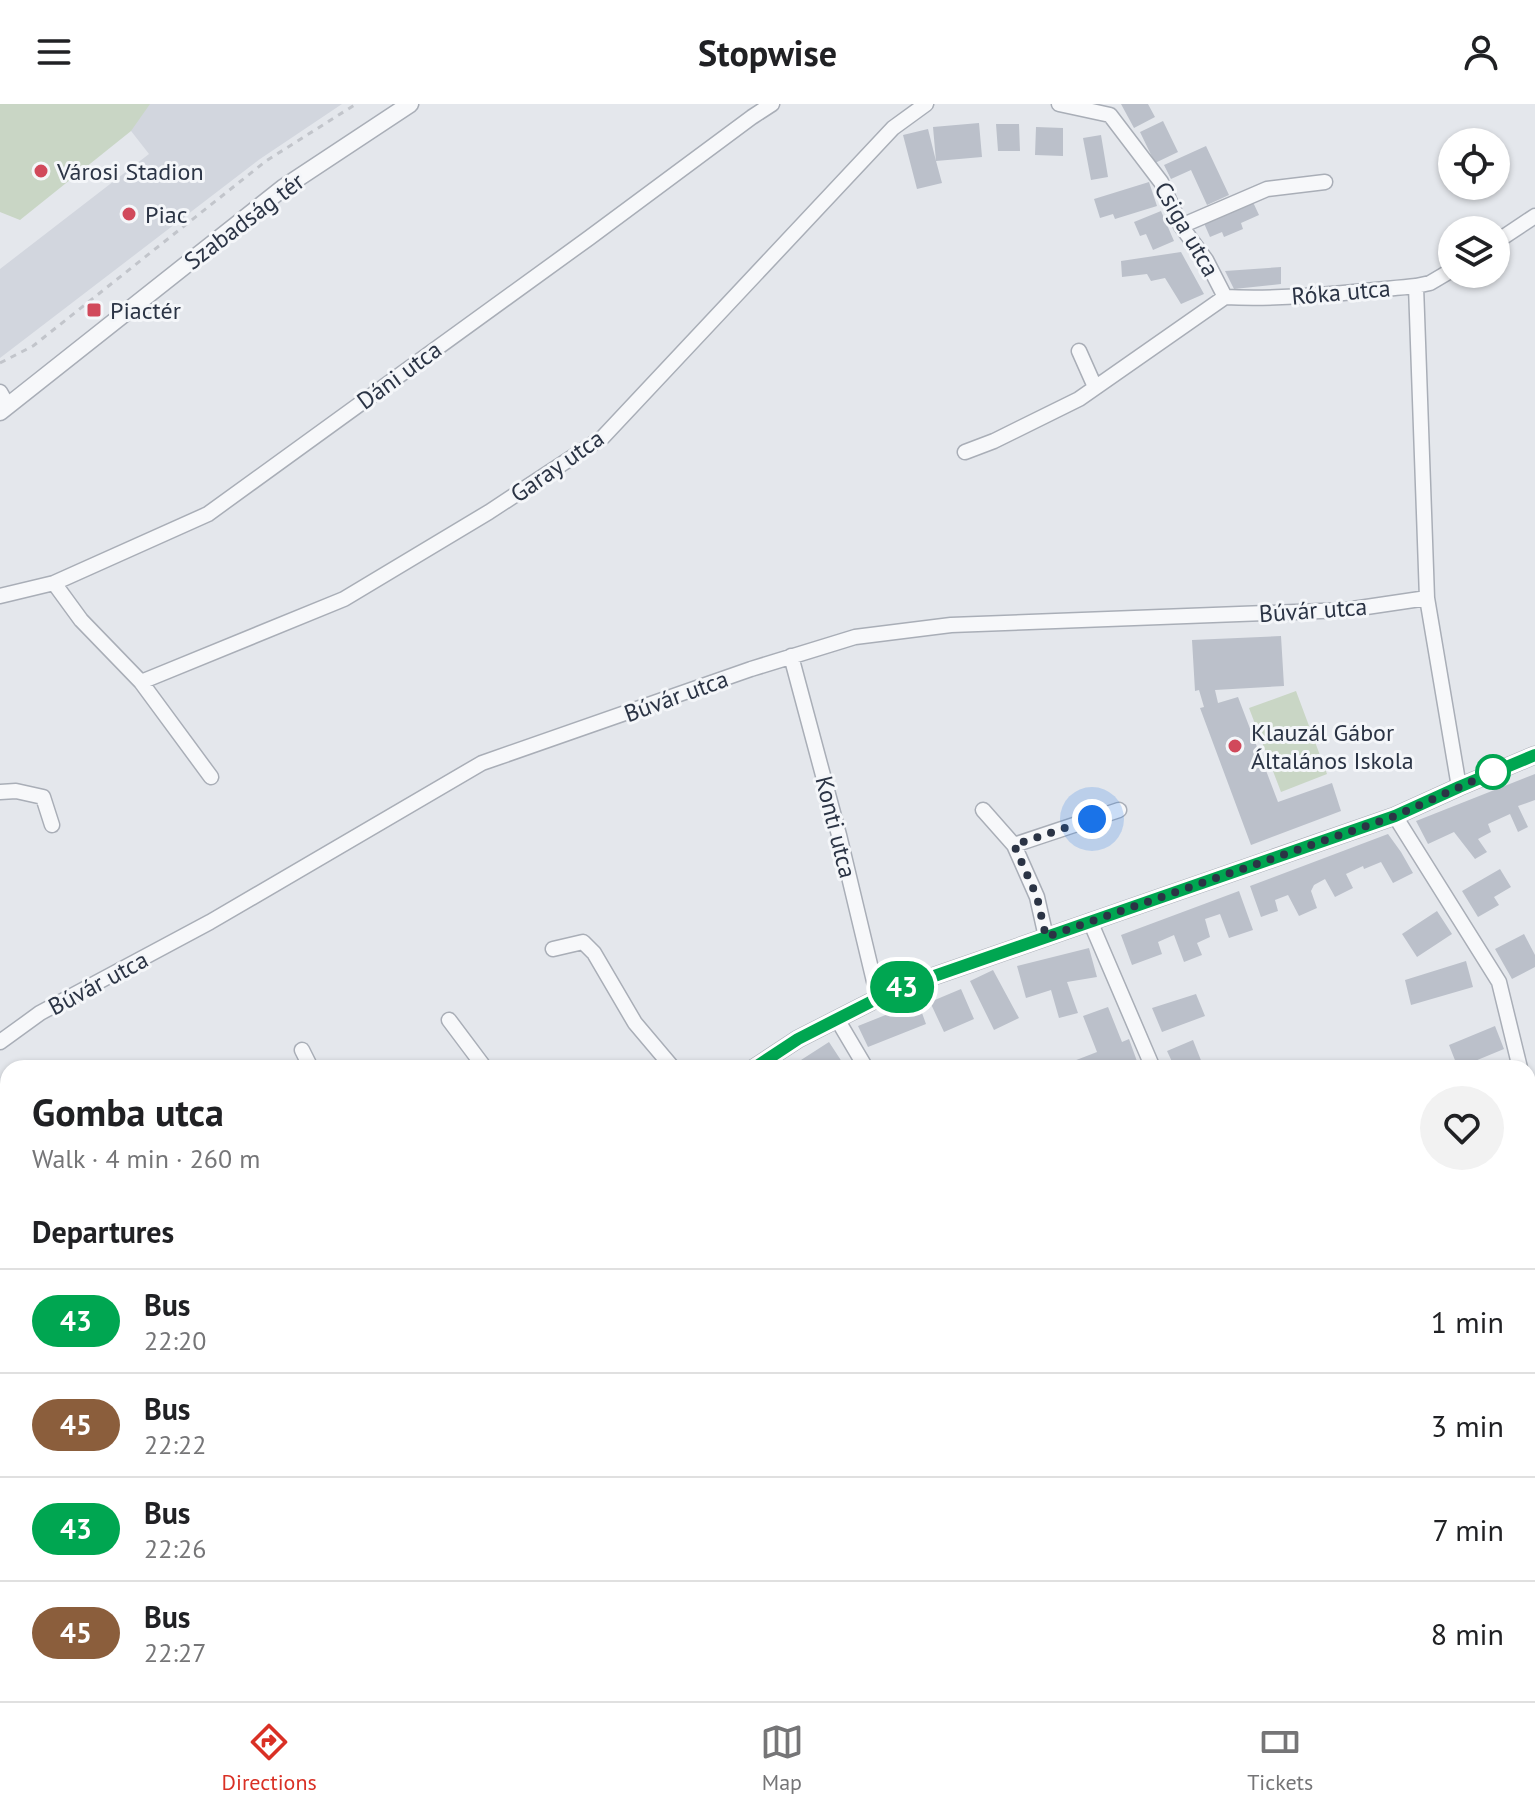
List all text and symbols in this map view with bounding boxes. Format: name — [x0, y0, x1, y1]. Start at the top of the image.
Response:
text: Stopwise — [698, 29, 837, 76]
icon: menu — [32, 30, 76, 74]
icon: person — [1459, 30, 1503, 74]
map controls — [1438, 128, 1510, 288]
button: locate — [1438, 128, 1510, 200]
place label: Városi Stadion — [56, 156, 204, 187]
marker: Városi Stadion — [32, 162, 50, 180]
street label: Szabadság tér — [178, 166, 310, 276]
street label: Csiga utca — [1147, 176, 1227, 282]
place label: Piac — [145, 199, 188, 230]
marker: Piac — [120, 205, 138, 223]
button: layers — [1438, 216, 1510, 288]
street label: Róka utca — [1290, 272, 1392, 312]
place label: Piactér — [110, 295, 181, 326]
marker: Piactér — [85, 301, 103, 319]
street label: Dáni utca — [351, 334, 447, 416]
street label: Garay utca — [504, 423, 610, 509]
street label: Búvár utca — [1258, 591, 1368, 629]
street label: Búvár utca — [620, 663, 732, 729]
place label: Klauzál Gábor Általános Iskola — [1251, 717, 1414, 776]
marker: Klauzál Gábor Általános Iskola — [1226, 737, 1244, 755]
unlabelled marker — [1476, 755, 1510, 789]
street label: Konti utca — [808, 773, 864, 881]
your location — [1072, 799, 1112, 839]
street label: Búvár utca — [43, 944, 153, 1022]
line badge: 43 — [866, 961, 938, 1013]
text: 43 — [886, 968, 918, 1005]
button: heart — [1420, 1086, 1504, 1170]
text: Gomba utca — [32, 1087, 224, 1136]
text: Walk · 4 min · 260 m — [32, 1142, 260, 1175]
text: Departures — [32, 1212, 174, 1251]
text: Bus — [144, 1285, 191, 1324]
text: 43 — [60, 1302, 92, 1339]
text: 1 min — [1431, 1302, 1504, 1341]
text: 22:20 — [144, 1324, 206, 1357]
text: Bus — [144, 1389, 191, 1428]
text: 45 — [60, 1406, 92, 1443]
text: 3 min — [1431, 1406, 1504, 1445]
text: 22:22 — [144, 1428, 206, 1461]
text: Bus — [144, 1493, 191, 1532]
text: 43 — [60, 1510, 92, 1547]
text: 7 min — [1432, 1510, 1504, 1549]
text: 22:26 — [144, 1532, 206, 1565]
text: Bus — [144, 1597, 191, 1636]
text: 45 — [60, 1614, 92, 1651]
text: 8 min — [1431, 1614, 1504, 1653]
text: 22:27 — [144, 1636, 206, 1669]
tab: Directions — [222, 1720, 317, 1796]
tab: Map — [760, 1720, 804, 1796]
tab: Tickets — [1247, 1720, 1313, 1796]

